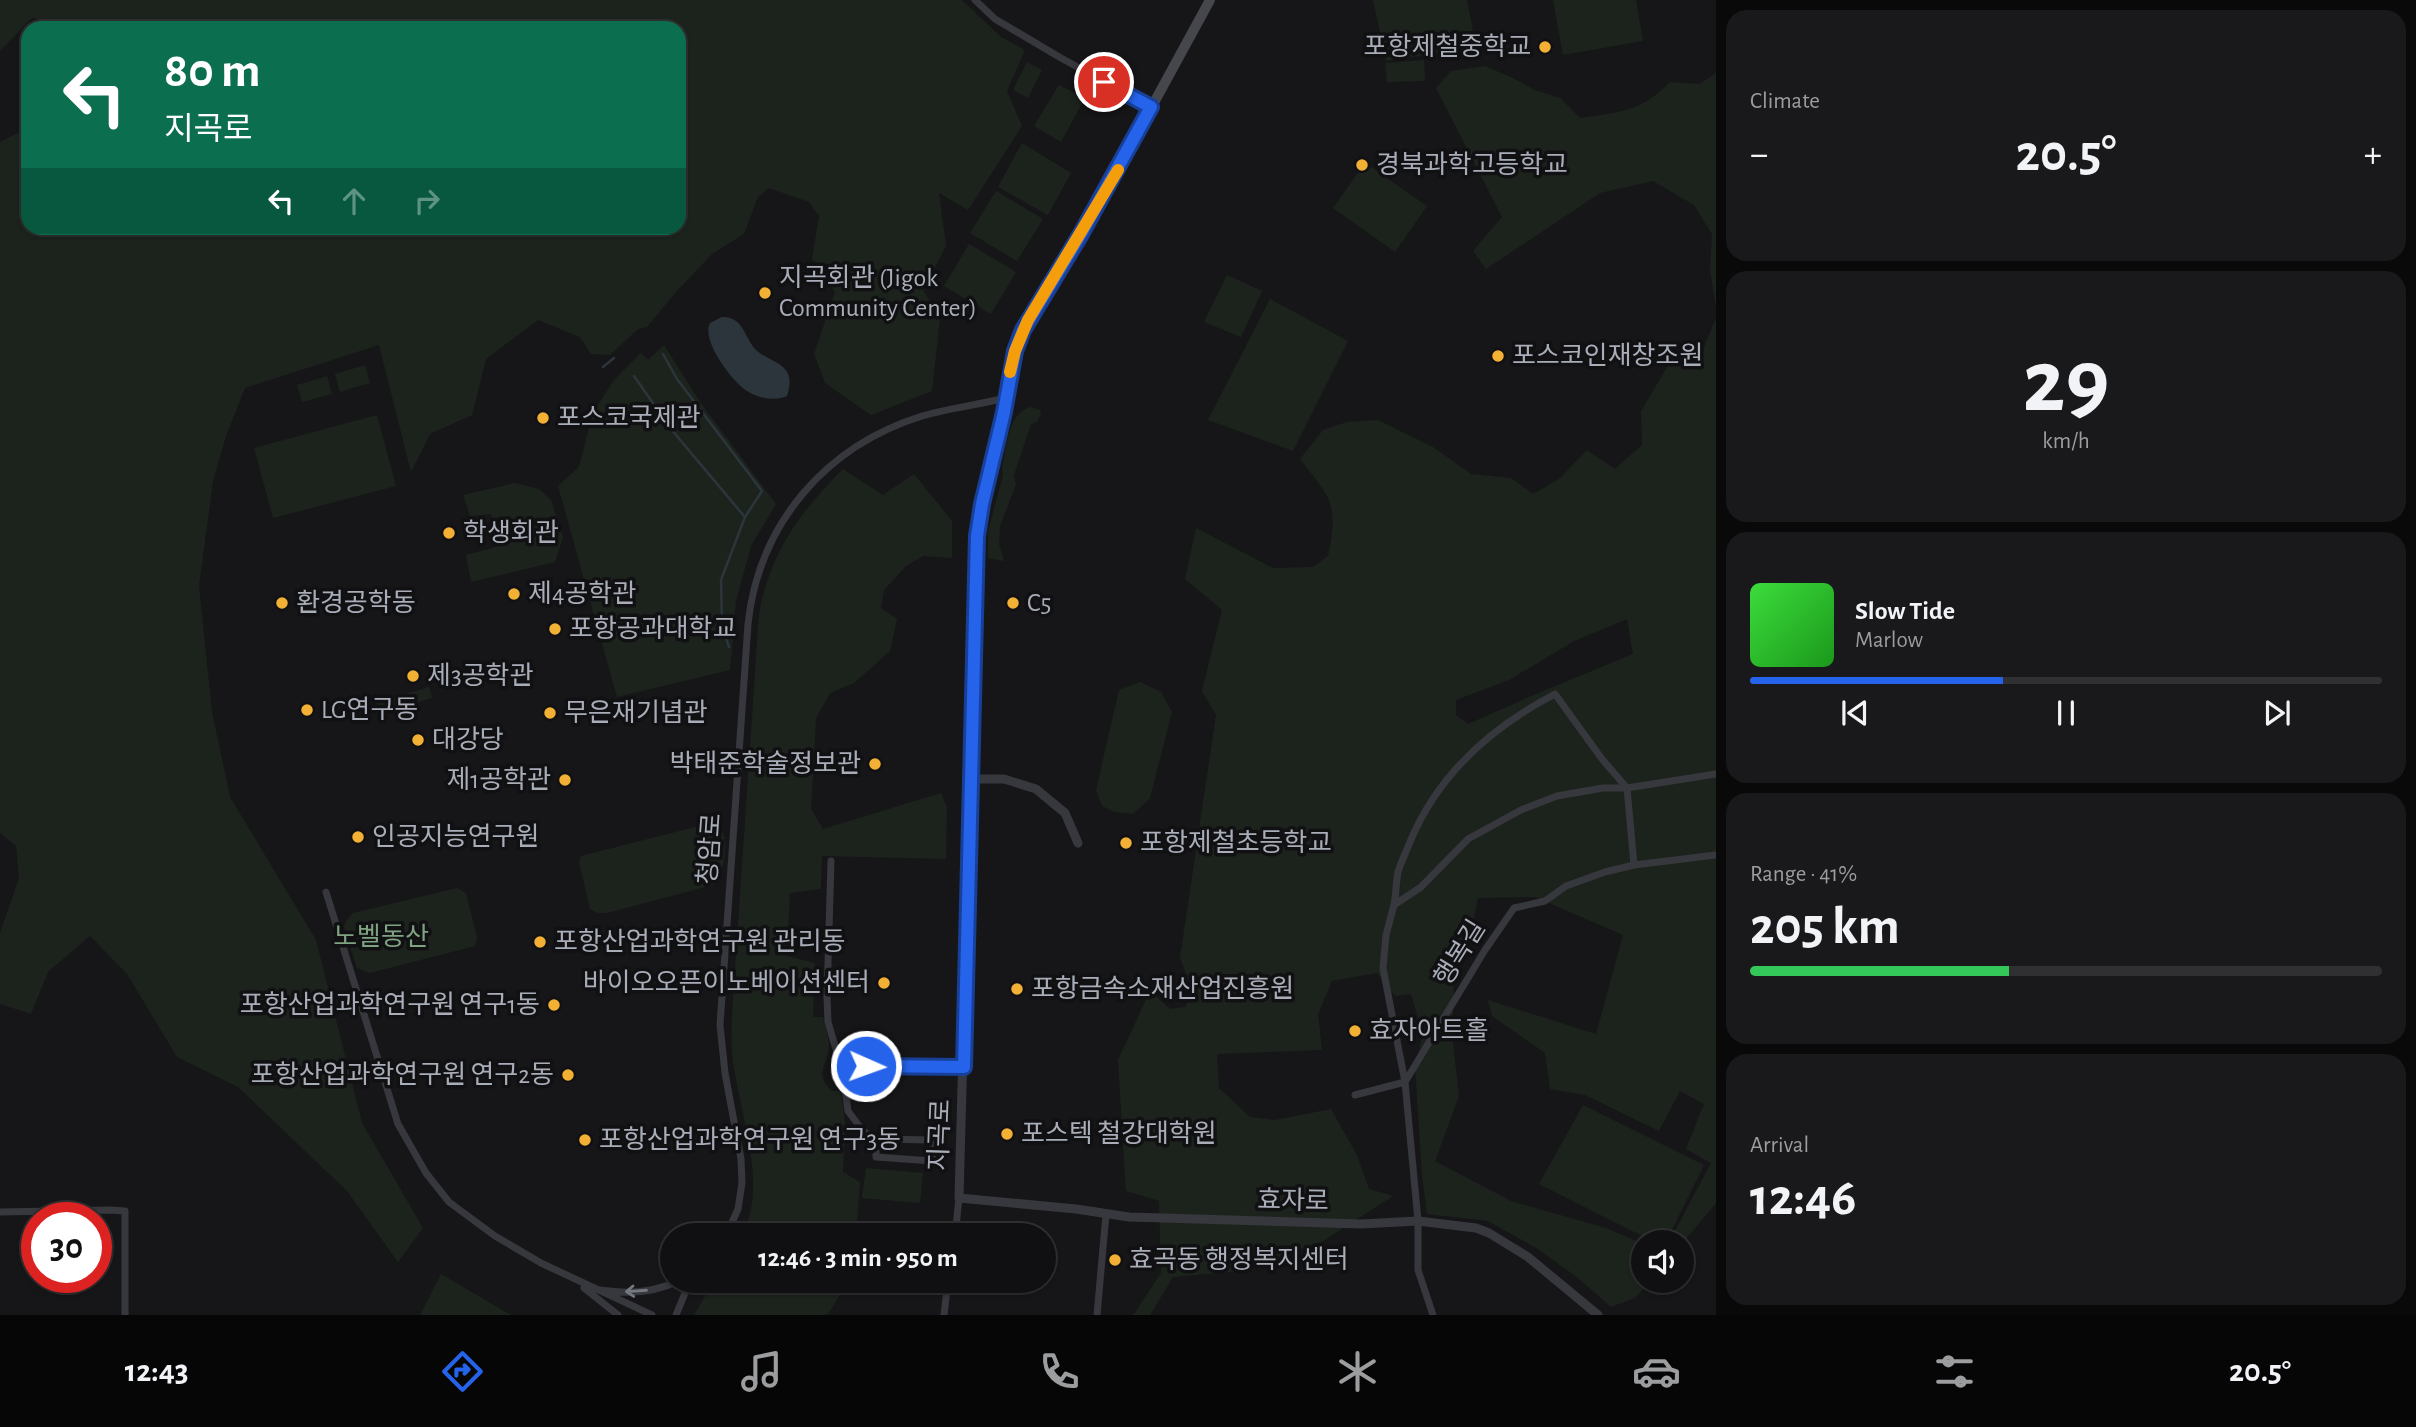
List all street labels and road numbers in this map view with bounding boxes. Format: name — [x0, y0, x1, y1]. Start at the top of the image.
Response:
street label: 청암로 — [694, 812, 725, 886]
street label: 행복길 — [1429, 915, 1490, 990]
street label: 지곡로 — [925, 1099, 954, 1171]
street label: 효자로 — [1257, 1186, 1329, 1215]

